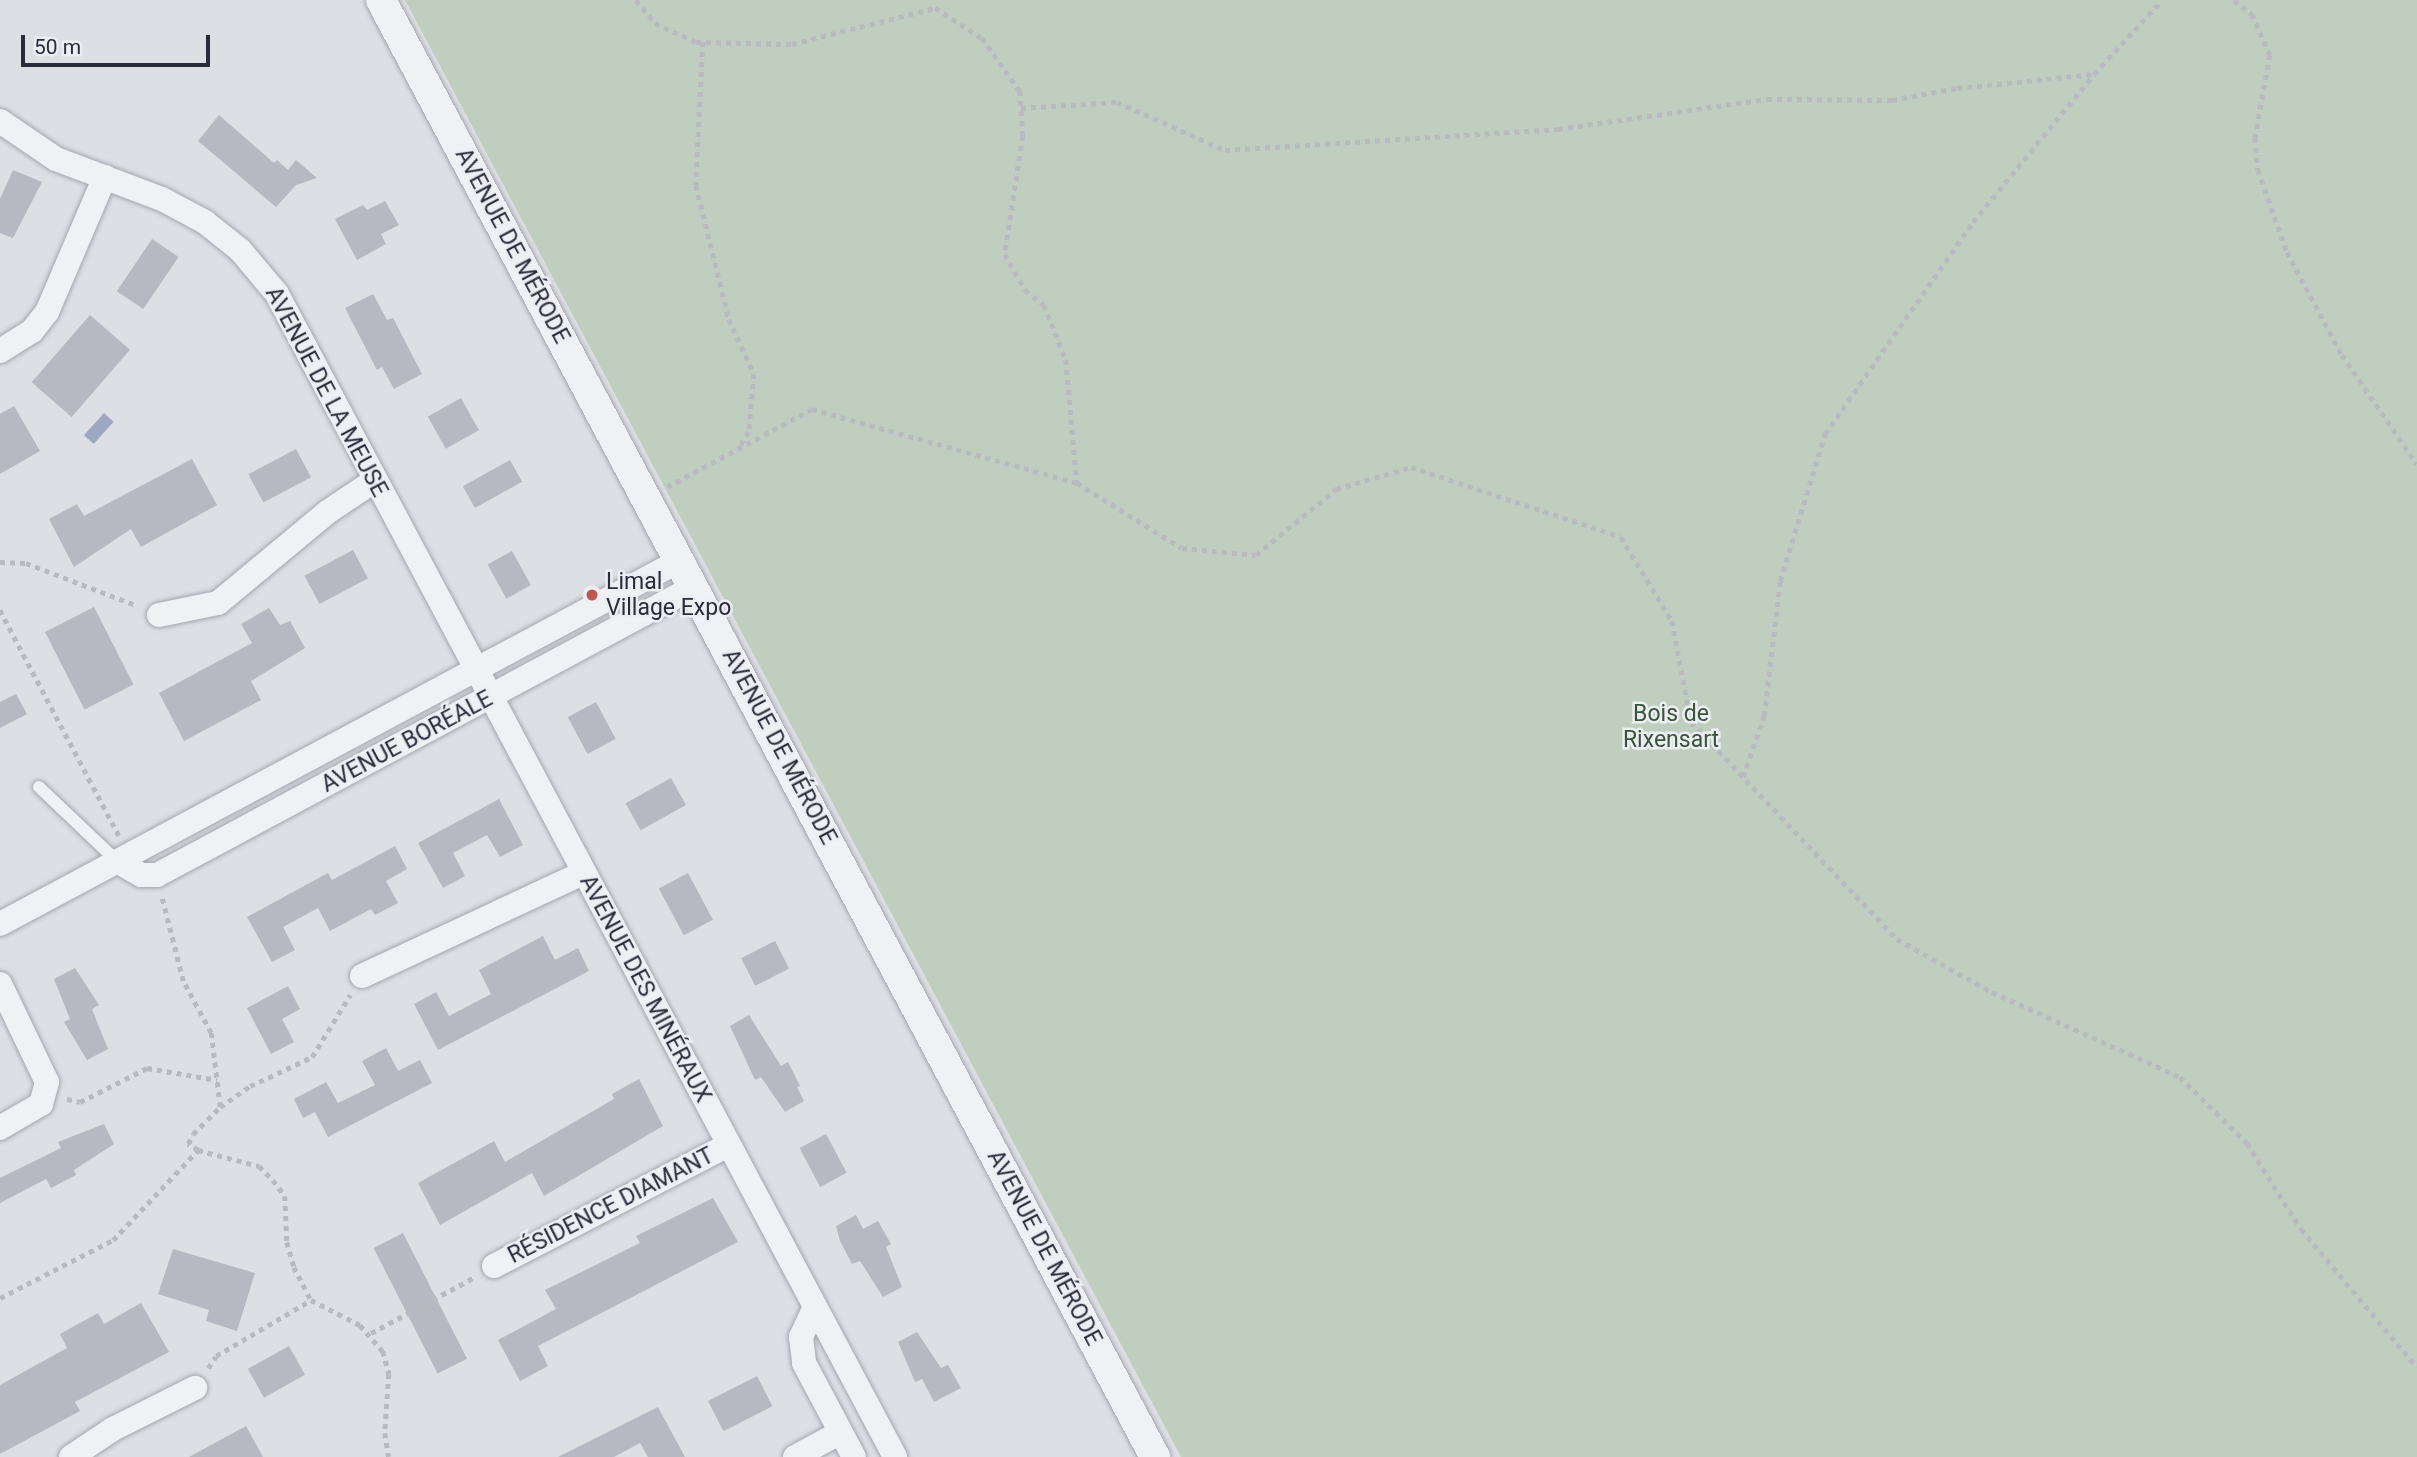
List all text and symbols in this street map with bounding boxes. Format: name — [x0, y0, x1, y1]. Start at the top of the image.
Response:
scale bar — [24, 21, 214, 65]
text: 50 m — [34, 35, 81, 59]
street label: AVENUE DE MÉRODE — [449, 144, 575, 348]
street label: AVENUE DE LA MEUSE — [259, 282, 393, 502]
place label: Limal Village Expo — [606, 568, 731, 622]
marker: Limal Village Expo — [584, 587, 600, 603]
street label: AVENUE DE MÉRODE — [716, 645, 842, 849]
street label: AVENUE BORÉALE — [317, 685, 497, 799]
park label: Bois de Rixensart — [1623, 700, 1719, 754]
street label: AVENUE DES MINÉRAUX — [573, 871, 717, 1107]
street label: RÉSIDENCE DIAMANT — [504, 1142, 718, 1270]
street label: AVENUE DE MÉRODE — [981, 1146, 1107, 1350]

